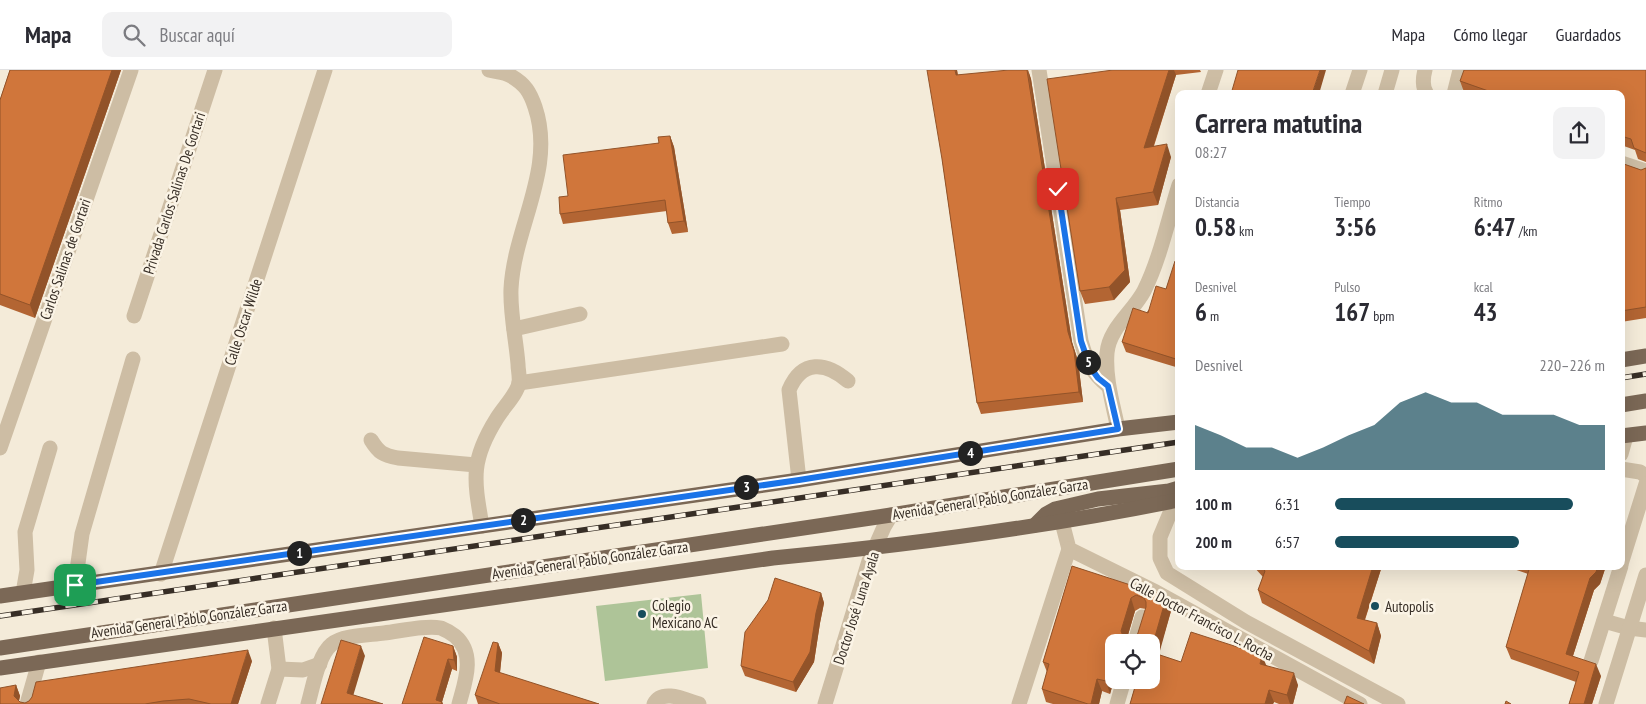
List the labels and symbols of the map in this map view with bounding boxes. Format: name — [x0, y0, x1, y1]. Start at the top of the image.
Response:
street label: Privada Carlos Salinas De Gortari — [139, 110, 209, 276]
pin — [1037, 168, 1079, 210]
street label: Carlos Salinas de Gortari — [35, 196, 95, 322]
street label: Calle Oscar Wilde — [220, 276, 266, 368]
pin: 5 — [1076, 350, 1100, 374]
pin: 4 — [958, 440, 982, 466]
pin: 3 — [734, 474, 758, 500]
street label: Avenida General Pablo González Garza — [891, 474, 1089, 524]
pin: 2 — [510, 508, 536, 532]
street label: Avenida General Pablo González Garza — [491, 537, 689, 583]
pin: 1 — [286, 540, 312, 566]
street label: Doctor José Luna Ayala — [829, 549, 883, 667]
pin — [54, 564, 96, 606]
street label: Calle Doctor Francisco L. Rocha — [1127, 573, 1277, 665]
street label: Avenida General Pablo González Garza — [90, 596, 288, 642]
place label: Colegio Mexicano AC — [652, 596, 718, 632]
place label: Autopolis — [1385, 597, 1434, 616]
marker: Autopolis — [1369, 600, 1381, 612]
marker: Colegio Mexicano AC — [636, 608, 648, 620]

